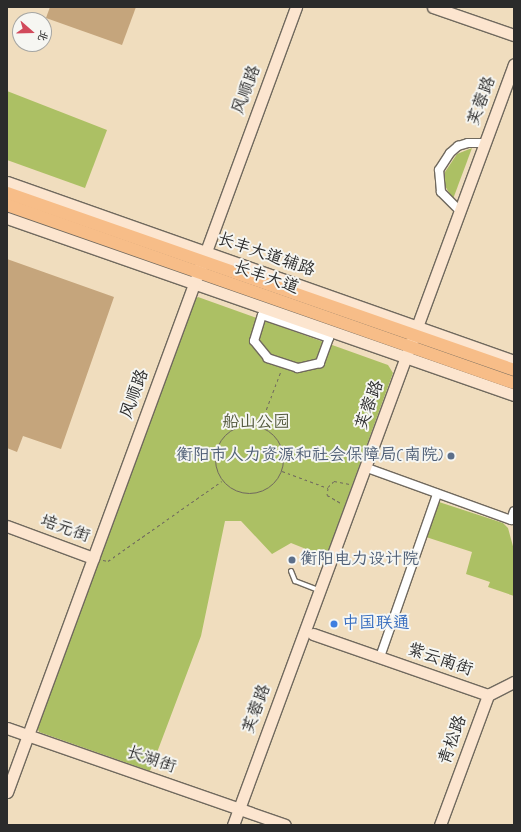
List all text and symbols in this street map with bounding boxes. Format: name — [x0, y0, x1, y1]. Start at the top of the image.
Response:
north arrow — [12, 12, 52, 52]
text: 北 — [33, 28, 52, 44]
street label: 风顺路 — [229, 63, 265, 117]
street label: 芙蓉路 — [464, 74, 500, 128]
street label: 长丰大道辅路 — [214, 229, 318, 281]
street label: 长丰大道 — [231, 257, 301, 299]
street label: 风顺路 — [117, 367, 153, 421]
street label: 芙蓉路 — [352, 378, 388, 432]
park label: 船山公园 — [222, 413, 290, 433]
place label: 衡阳市人力资源和社会保障局(南院) — [176, 446, 443, 466]
marker: 衡阳市人力资源和社会保障局(南院) — [446, 451, 456, 461]
street label: 培元街 — [38, 511, 92, 547]
place label: 衡阳电力设计院 — [300, 550, 419, 570]
marker: 衡阳电力设计院 — [287, 555, 297, 565]
place label: 中国联通 — [342, 614, 410, 634]
marker: 中国联通 — [329, 619, 339, 629]
street label: 紫云南街 — [405, 639, 475, 681]
street label: 芙蓉路 — [239, 682, 275, 736]
street label: 青松路 — [435, 713, 471, 767]
street label: 长湖街 — [124, 742, 178, 778]

